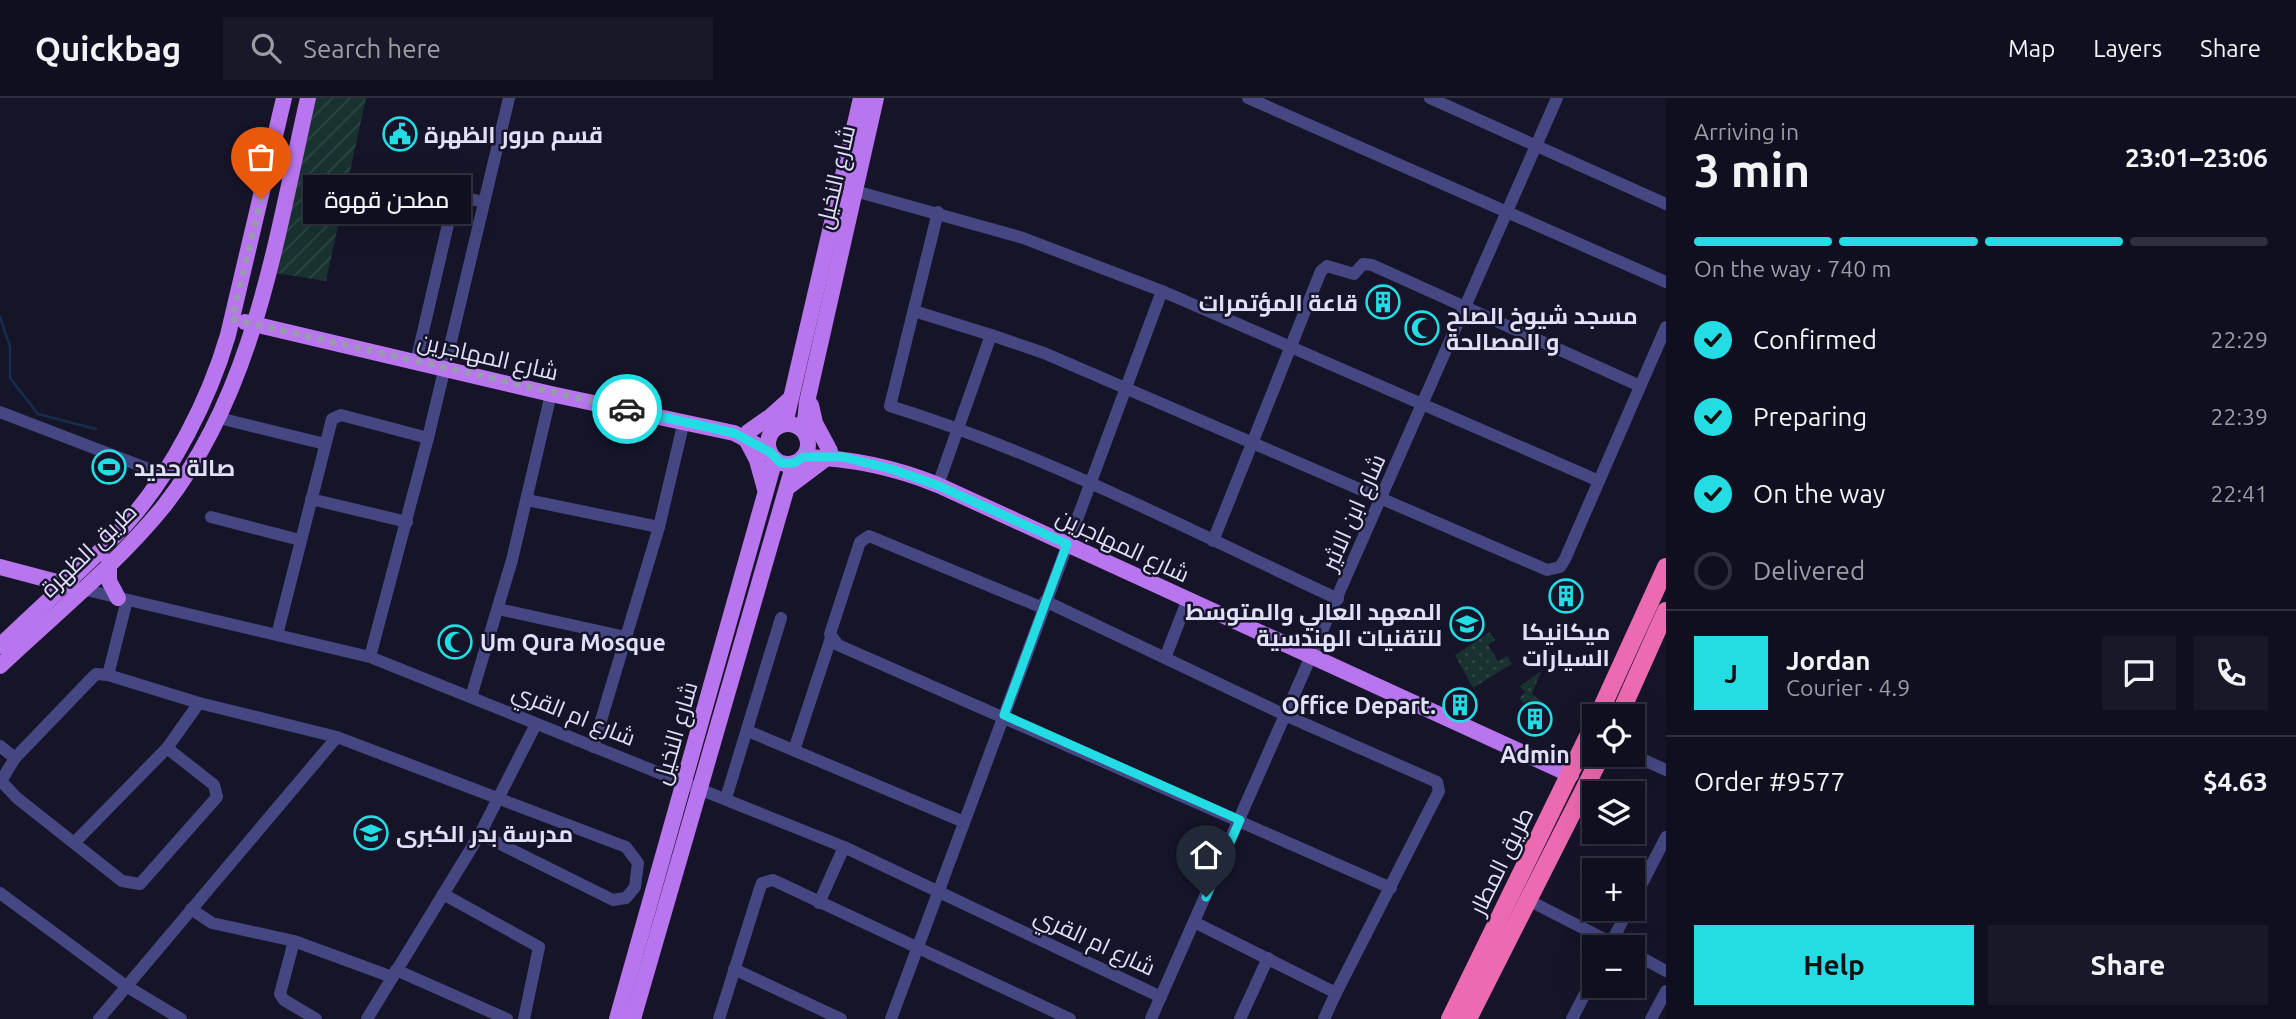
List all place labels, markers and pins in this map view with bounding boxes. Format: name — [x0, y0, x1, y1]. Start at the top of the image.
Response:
public building icon: قسم مرور الظهرة — [381, 115, 419, 153]
place label: قسم مرور الظهرة — [424, 122, 603, 151]
pin — [231, 127, 291, 199]
callout: مطحن قهوة — [303, 174, 471, 224]
building icon: قاعة المؤتمرات — [1364, 283, 1402, 321]
place label: قاعة المؤتمرات — [1199, 290, 1358, 317]
place label: مسجد شيوخ الصلح و المصالحة — [1446, 303, 1638, 356]
mosque icon: مسجد شيوخ الصلح و المصالحة — [1403, 309, 1441, 347]
sports icon: صالة حديد — [90, 448, 128, 486]
place label: صالة حديد — [134, 455, 235, 481]
building icon: ميكانيكا السيارات — [1547, 577, 1585, 615]
place label: المعهد العالي والمتوسط للتقنيات الهندسية — [1186, 599, 1442, 652]
school or university icon: المعهد العالي والمتوسط للتقنيات الهندسية — [1448, 605, 1486, 643]
place label: ميكانيكا السيارات — [1521, 619, 1611, 672]
mosque icon: Um Qura Mosque — [436, 623, 474, 661]
place label: Um Qura Mosque — [480, 630, 666, 655]
building icon: Office Depart. — [1441, 686, 1479, 724]
place label: Office Depart. — [1281, 693, 1436, 718]
building icon: Admin — [1516, 700, 1554, 738]
place label: Admin — [1500, 742, 1570, 767]
school or university icon: مدرسة بدر الكبرى — [352, 814, 390, 852]
place label: مدرسة بدر الكبرى — [396, 821, 573, 848]
pin — [1176, 825, 1236, 897]

